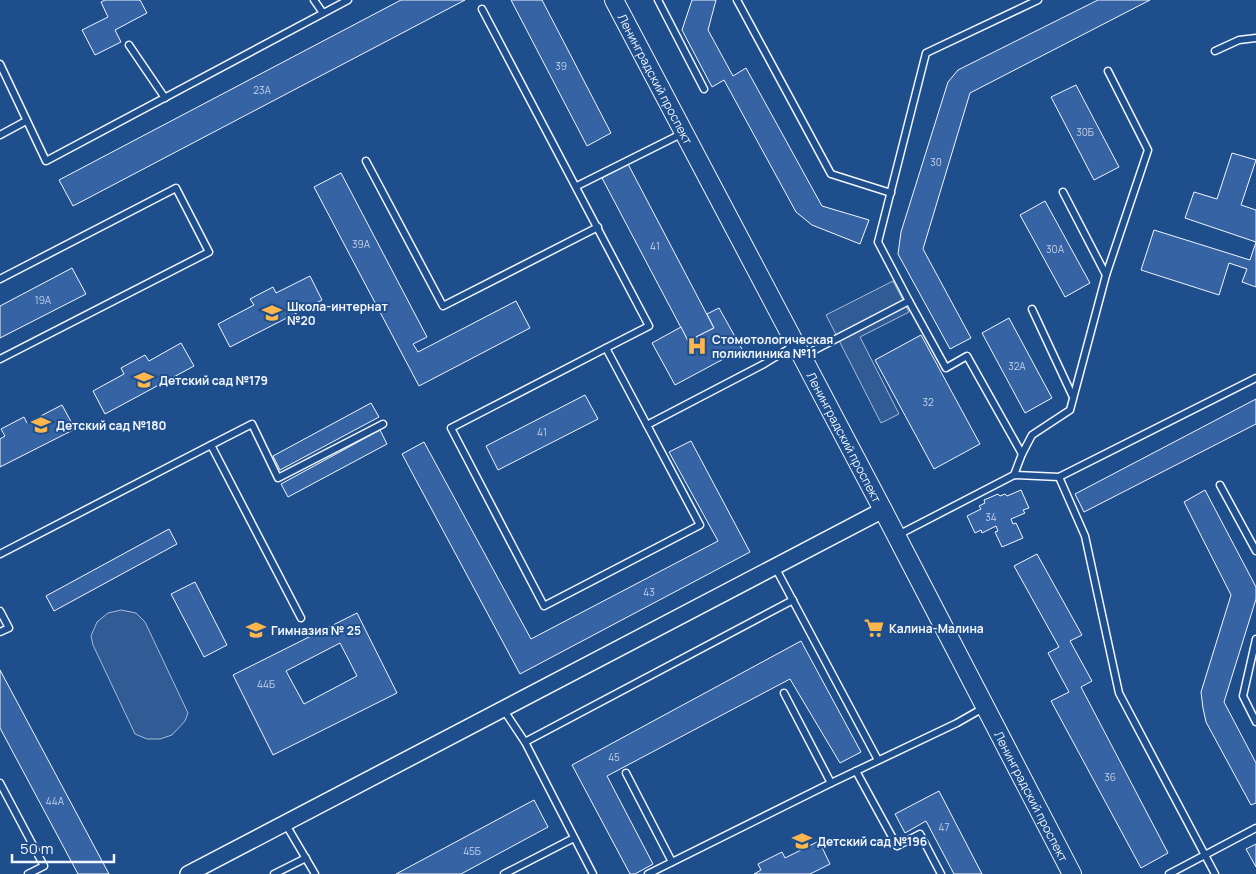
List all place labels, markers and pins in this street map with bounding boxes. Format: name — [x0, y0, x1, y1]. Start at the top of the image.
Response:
place label: Школа-интернат №20 — [287, 298, 388, 329]
school or university icon: Школа-интернат №20 — [261, 302, 283, 324]
place label: Стомотологическая поликлиника №11 — [712, 331, 833, 362]
hospital icon: Стомотологическая поликлиника №11 — [686, 335, 708, 357]
school or university icon: Детский сад №179 — [133, 369, 155, 391]
place label: Детский сад №179 — [159, 372, 268, 389]
school or university icon: Детский сад №180 — [30, 414, 52, 436]
place label: Детский сад №180 — [56, 417, 167, 434]
supermarket icon: Калина-Малина — [863, 617, 885, 639]
school or university icon: Гимназия № 25 — [245, 619, 267, 641]
place label: Калина-Малина — [889, 620, 984, 637]
place label: Гимназия № 25 — [271, 622, 361, 639]
school or university icon: Детский сад №196 — [791, 830, 813, 852]
place label: Детский сад №196 — [817, 833, 927, 850]

